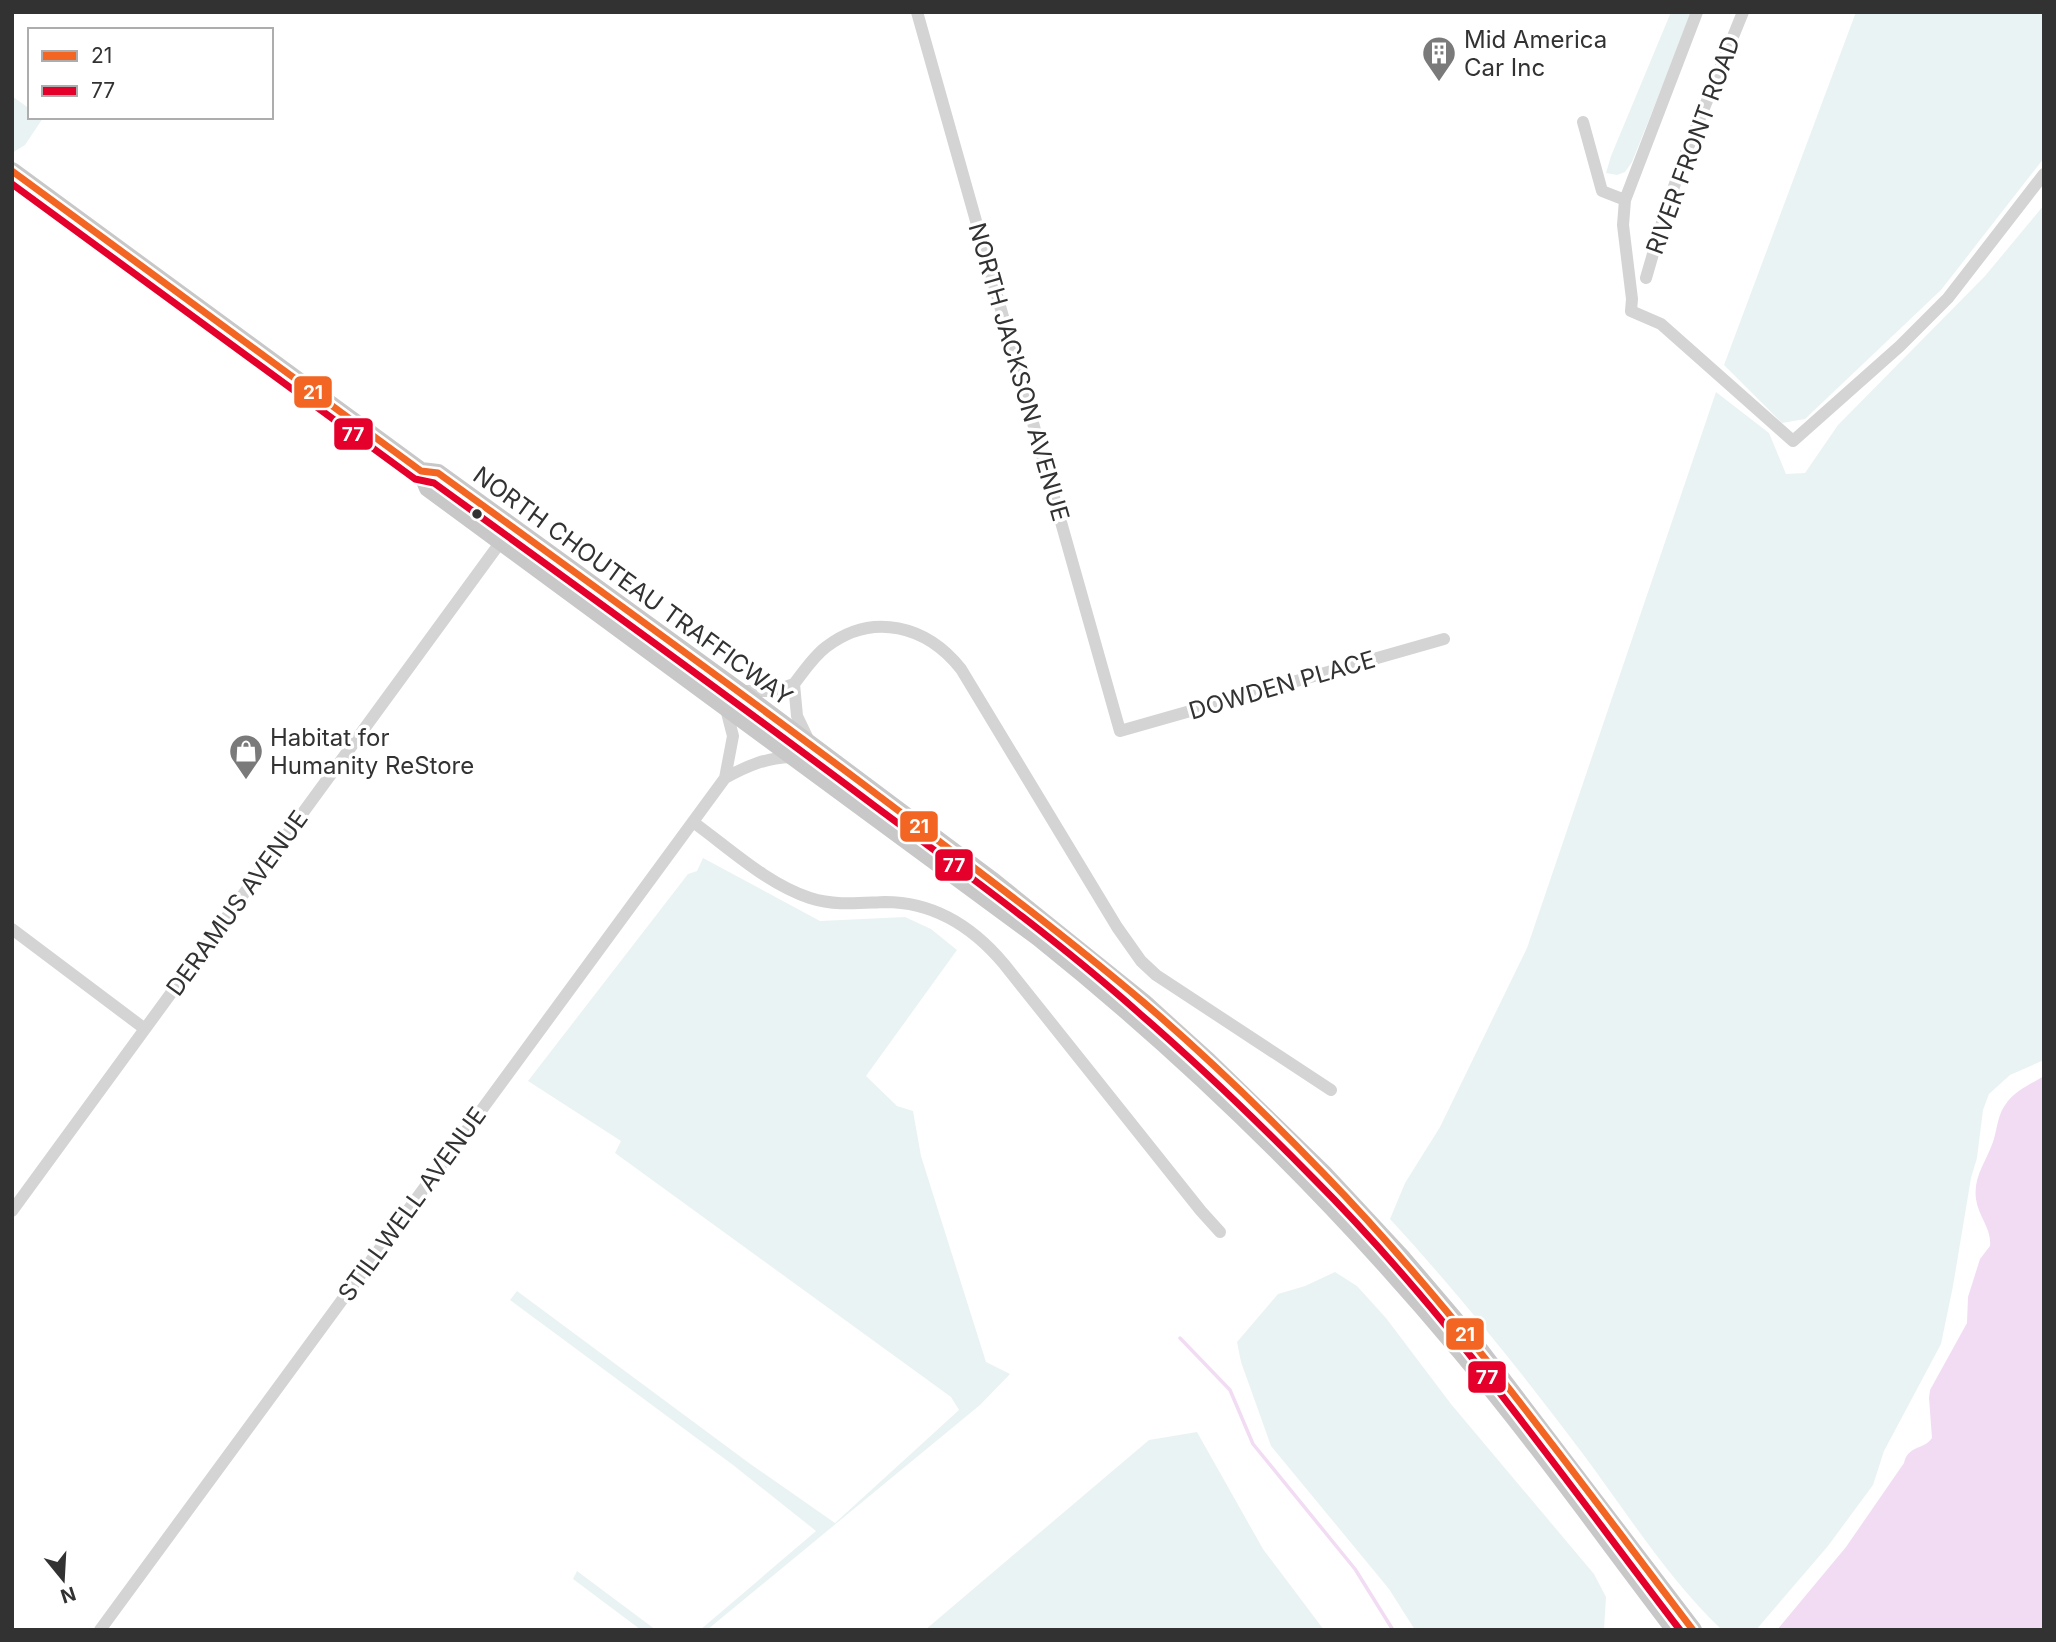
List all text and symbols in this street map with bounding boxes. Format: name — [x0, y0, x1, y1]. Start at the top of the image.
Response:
place label: Mid America Car Inc — [1464, 25, 1607, 82]
legend — [28, 28, 273, 119]
street label: RIVER FRONT ROAD — [1640, 32, 1746, 258]
building icon: Mid America Car Inc — [1420, 34, 1458, 83]
text: 21 — [91, 43, 112, 68]
text: 77 — [91, 78, 115, 103]
street label: NORTH JACKSON AVENUE — [962, 219, 1076, 525]
line badge: 21 — [293, 375, 333, 409]
text: 21 — [303, 381, 323, 404]
line badge: 77 — [333, 417, 374, 451]
text: 77 — [342, 423, 364, 446]
street label: NORTH CHOUTEAU TRAFFICWAY — [468, 460, 798, 712]
unlabelled marker — [470, 507, 484, 521]
street label: DOWDEN PLACE — [1185, 645, 1379, 725]
place label: Habitat for Humanity ReStore — [270, 723, 474, 780]
shop icon: Habitat for Humanity ReStore — [227, 732, 265, 781]
street label: DERAMUS AVENUE — [160, 805, 314, 1001]
line badge: 21 — [899, 810, 939, 843]
text: 21 — [909, 815, 929, 838]
line badge: 77 — [934, 848, 974, 882]
text: 77 — [943, 854, 965, 877]
street label: STILLWELL AVENUE — [332, 1101, 492, 1307]
line badge: 21 — [1445, 1317, 1485, 1351]
text: 21 — [1455, 1323, 1475, 1346]
line badge: 77 — [1467, 1360, 1507, 1394]
text: 77 — [1476, 1366, 1498, 1389]
north arrow — [28, 1544, 98, 1614]
text: N — [58, 1582, 79, 1608]

